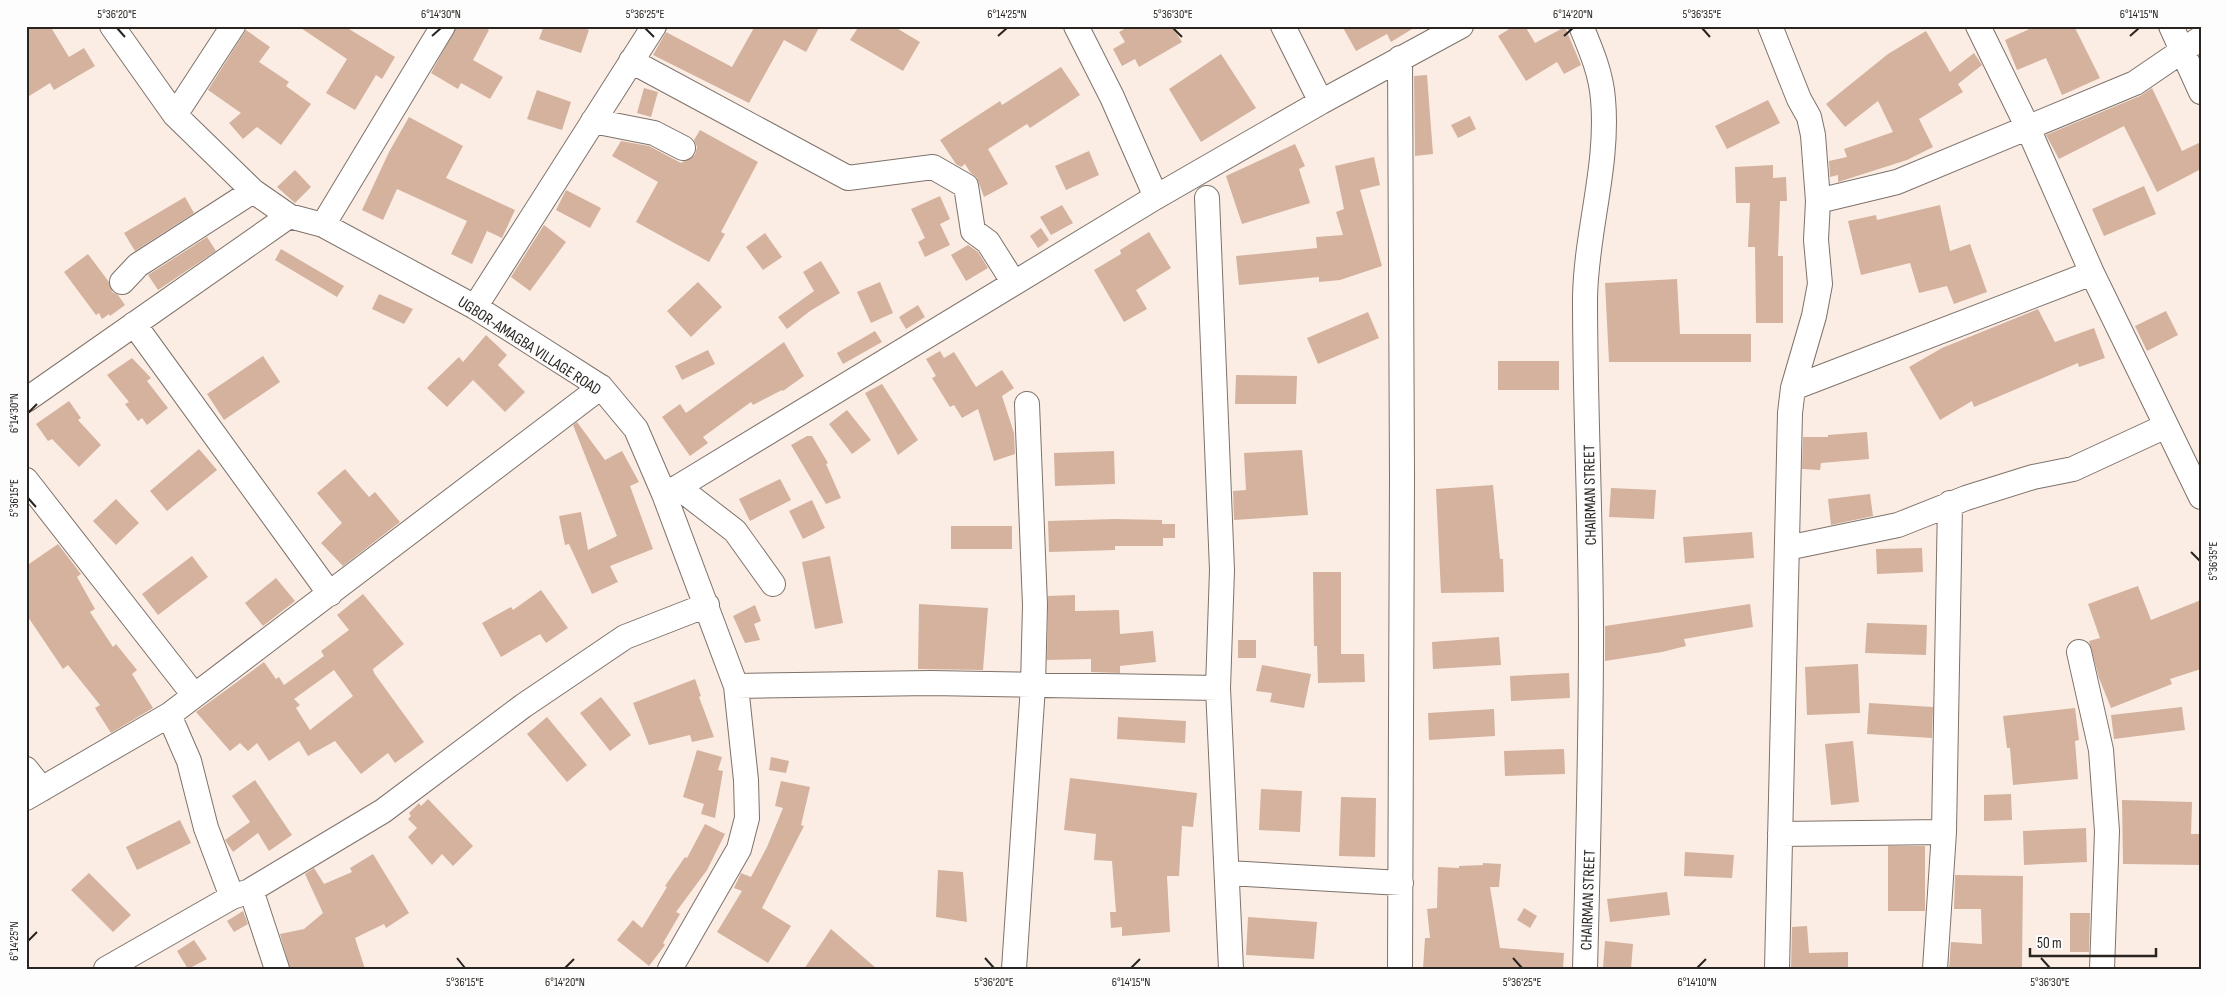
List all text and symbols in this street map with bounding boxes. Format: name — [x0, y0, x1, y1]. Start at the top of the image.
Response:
text: 5°36'20"E — [97, 7, 137, 22]
text: 6°14'30"N — [421, 7, 461, 22]
text: 5°36'25"E — [626, 7, 664, 22]
text: 6°14'25"N — [987, 7, 1027, 22]
text: 5°36'30"E — [1153, 7, 1193, 22]
text: 6°14'20"N — [1553, 7, 1593, 22]
text: 5°36'35"E — [1683, 7, 1721, 22]
text: 6°14'15"N — [2120, 7, 2158, 22]
street label: UGBOR-AMAGBA VILLAGE ROAD — [454, 293, 605, 400]
text: 6°14'30"N — [7, 393, 22, 433]
street label: CHAIRMAN STREET — [1580, 444, 1601, 545]
text: 5°36'15"E — [7, 479, 22, 517]
text: 5°36'35"E — [2206, 542, 2221, 580]
street label: CHAIRMAN STREET — [1577, 849, 1600, 951]
text: 6°14'25"N — [7, 921, 22, 961]
scale bar — [2030, 925, 2156, 957]
text: 50 m — [2037, 934, 2062, 953]
text: 5°36'15"E — [446, 975, 484, 990]
text: 6°14'20"N — [545, 975, 585, 990]
text: 5°36'20"E — [974, 975, 1014, 990]
text: 6°14'15"N — [1112, 975, 1150, 990]
text: 5°36'25"E — [1503, 975, 1541, 990]
text: 6°14'10"N — [1677, 975, 1717, 990]
text: 5°36'30"E — [2030, 975, 2070, 990]

